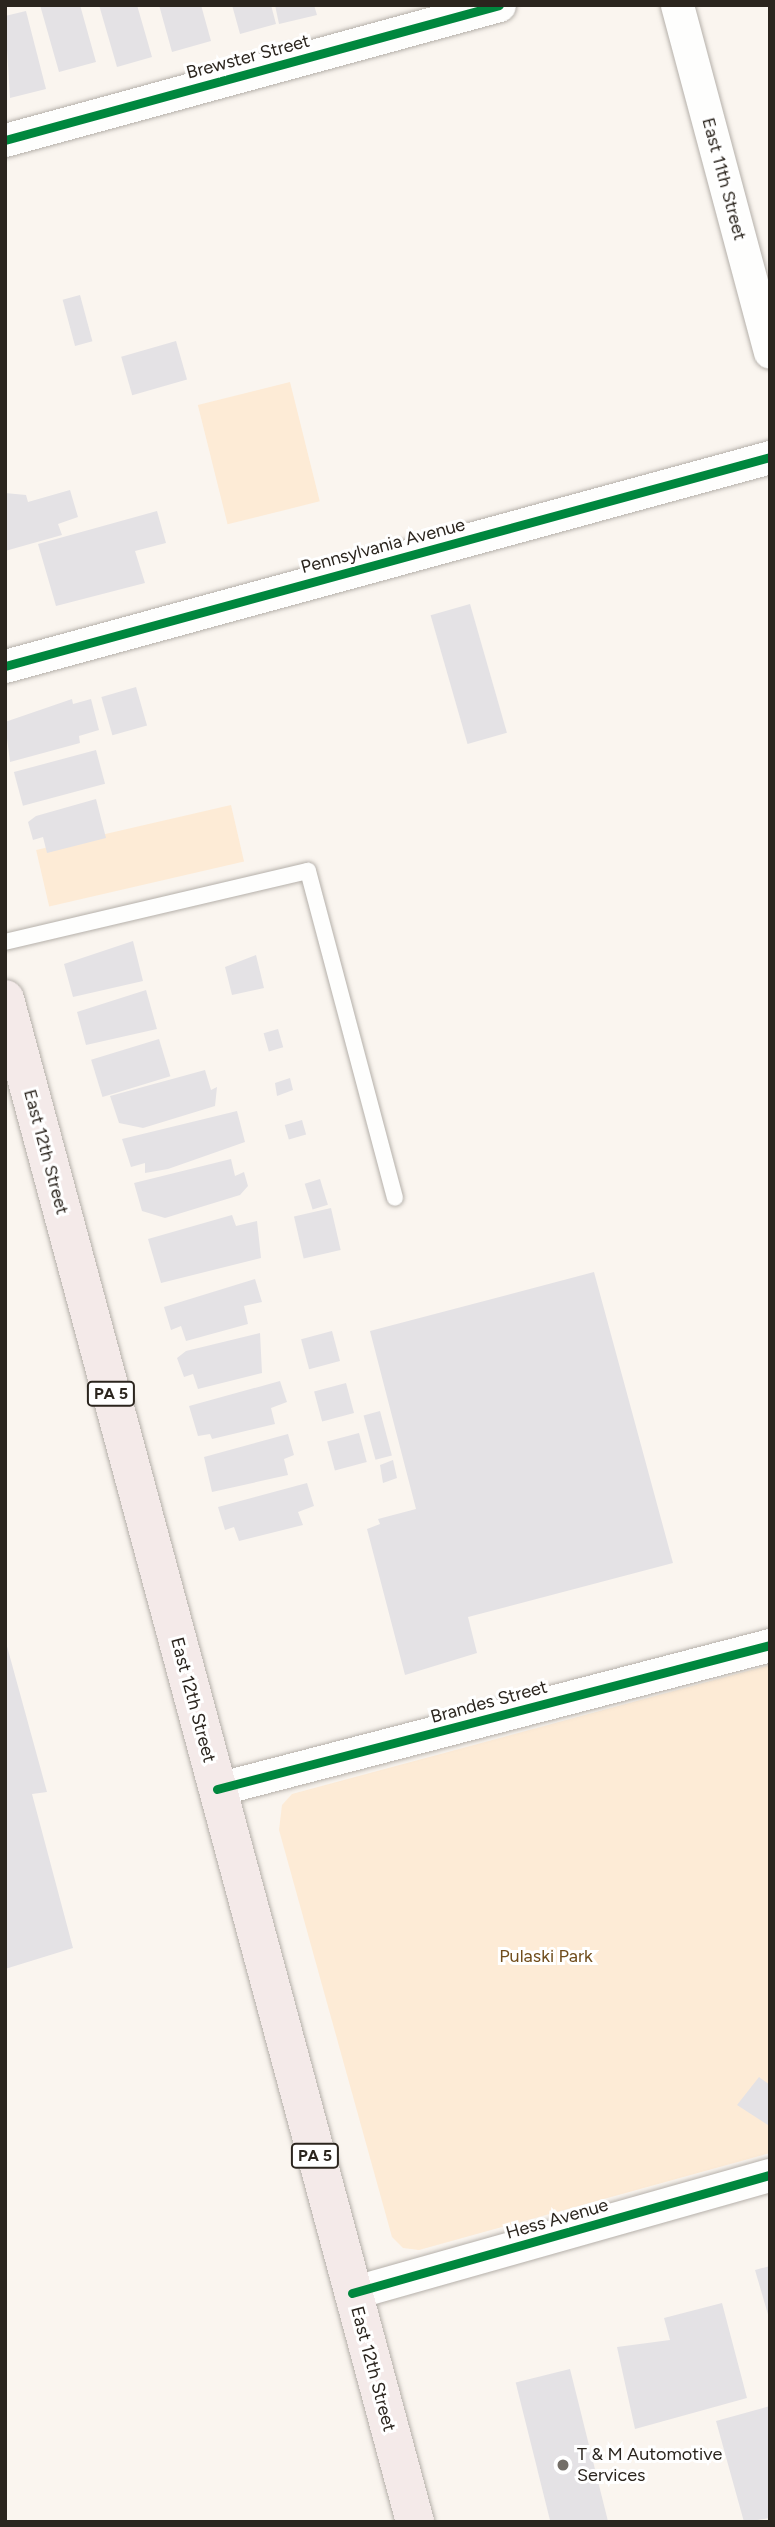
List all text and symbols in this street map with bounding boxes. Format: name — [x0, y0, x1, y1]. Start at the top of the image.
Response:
street label: Brewster Street — [184, 30, 312, 84]
street label: East 11th Street — [697, 115, 751, 243]
street label: Pennsylvania Avenue — [299, 514, 467, 578]
street label: East 12th Street — [19, 1087, 73, 1217]
road number: PA 5 — [86, 1382, 136, 1406]
street label: East 12th Street — [166, 1635, 220, 1765]
street label: Brandes Street — [428, 1676, 550, 1728]
park label: Pulaski Park — [499, 1945, 593, 1967]
road number: PA 5 — [290, 2144, 340, 2168]
street label: Hess Avenue — [503, 2194, 611, 2244]
street label: East 12th Street — [346, 2304, 400, 2434]
place label: T & M Automotive Services — [577, 2444, 722, 2486]
marker: T & M Automotive Services — [555, 2457, 571, 2473]

